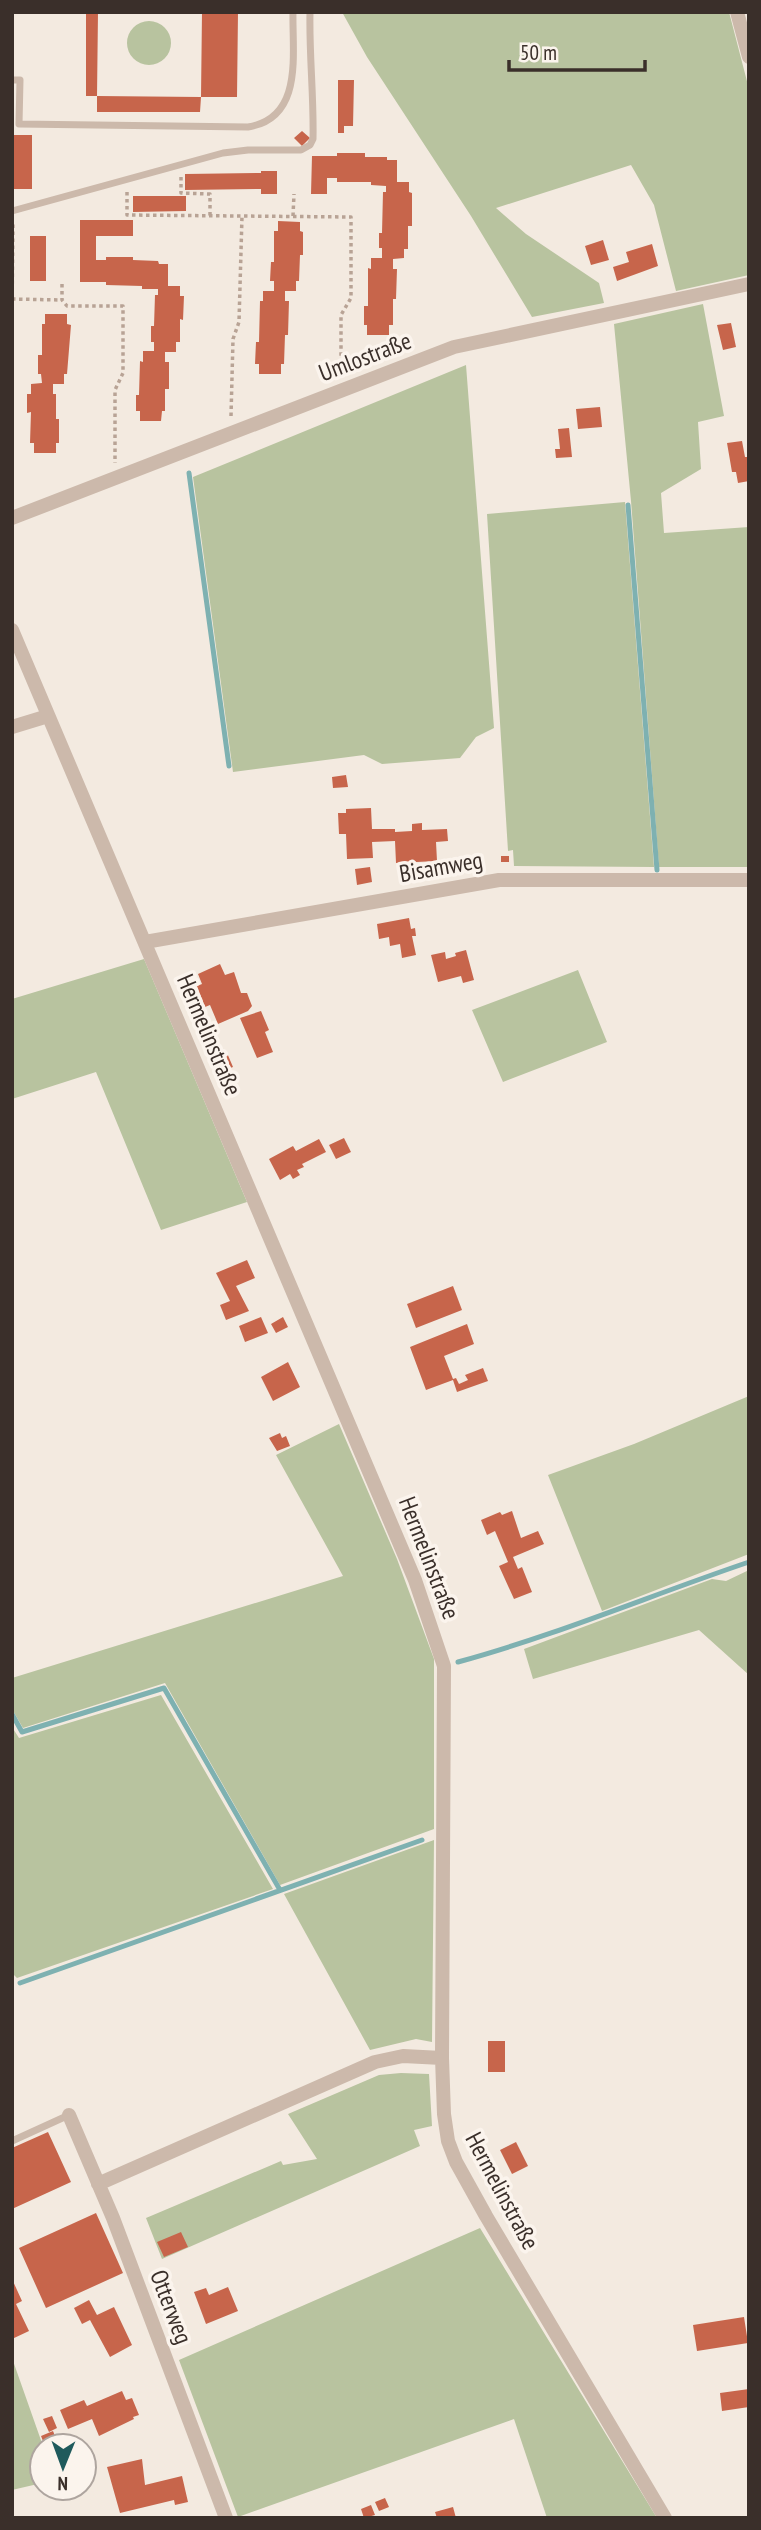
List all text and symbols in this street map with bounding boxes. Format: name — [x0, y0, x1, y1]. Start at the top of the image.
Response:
scale bar — [509, 28, 646, 72]
text: 50 m — [520, 39, 557, 66]
street label: Umlostraße — [314, 325, 415, 388]
street label: Bisamweg — [397, 844, 485, 889]
street label: Hermelinstraße — [170, 969, 249, 1100]
street label: Hermelinstraße — [392, 1492, 467, 1623]
street label: Hermelinstraße — [459, 2127, 546, 2255]
street label: Otterweg — [143, 2265, 200, 2348]
north arrow — [28, 2432, 98, 2502]
text: N — [57, 2472, 68, 2496]

